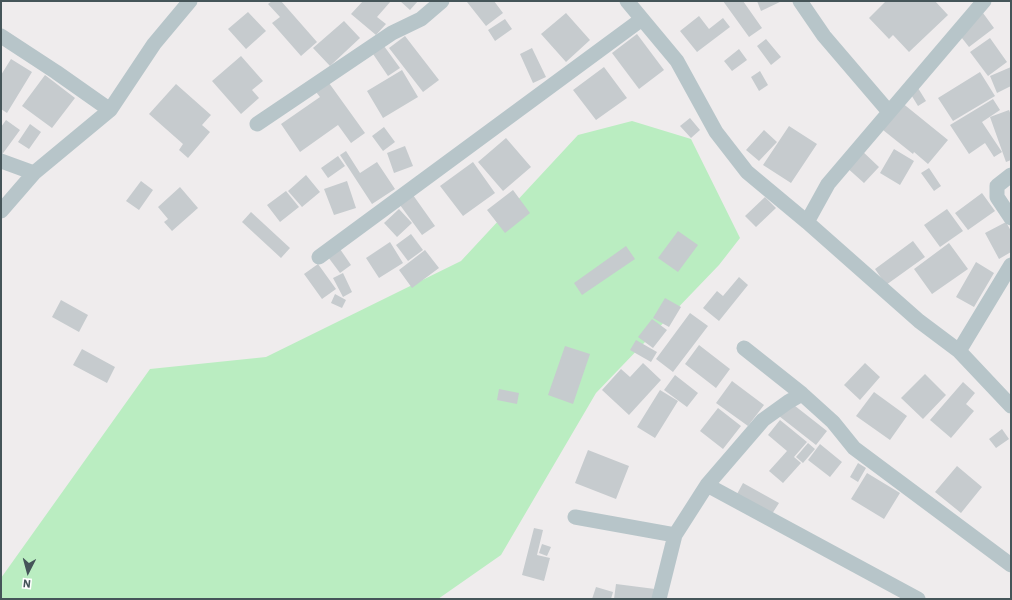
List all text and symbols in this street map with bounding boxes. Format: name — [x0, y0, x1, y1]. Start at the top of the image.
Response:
north arrow — [8, 552, 48, 592]
text: N — [22, 577, 31, 591]

